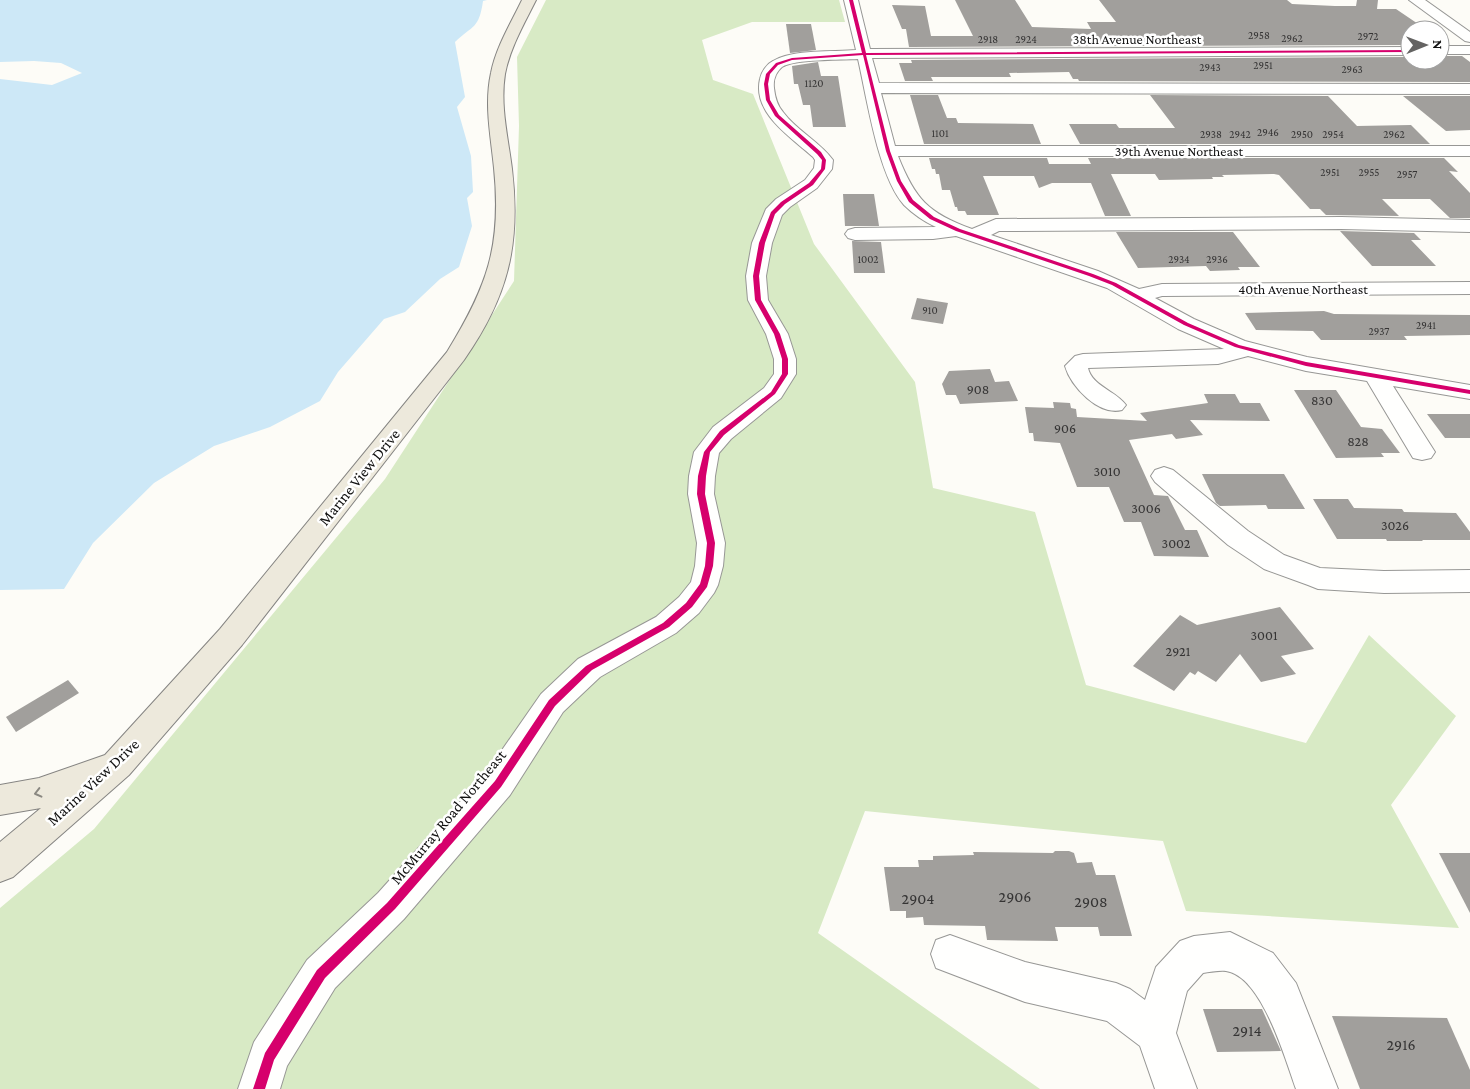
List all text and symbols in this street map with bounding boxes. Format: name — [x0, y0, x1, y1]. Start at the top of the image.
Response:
north arrow — [1400, 20, 1450, 70]
house number: 2958 — [1248, 29, 1270, 41]
house number: 2972 — [1358, 30, 1378, 42]
street label: 38th Avenue Northeast — [1073, 31, 1202, 47]
house number: 2962 — [1281, 32, 1303, 44]
house number: 2918 — [978, 33, 998, 45]
house number: 2924 — [1015, 33, 1037, 45]
text: N — [1430, 40, 1446, 50]
house number: 2951 — [1253, 59, 1273, 71]
house number: 2943 — [1199, 61, 1221, 73]
house number: 2963 — [1341, 63, 1363, 75]
house number: 1120 — [805, 77, 823, 89]
house number: 2946 — [1257, 126, 1279, 138]
house number: 1101 — [931, 127, 949, 139]
house number: 2938 — [1200, 128, 1222, 140]
house number: 2942 — [1229, 128, 1251, 140]
house number: 2950 — [1291, 128, 1313, 140]
house number: 2954 — [1322, 128, 1344, 140]
house number: 2962 — [1383, 128, 1405, 140]
street label: 39th Avenue Northeast — [1115, 143, 1244, 159]
house number: 2951 — [1320, 166, 1340, 178]
house number: 2955 — [1359, 166, 1380, 178]
house number: 2957 — [1397, 168, 1417, 180]
house number: 1002 — [857, 253, 879, 265]
house number: 2934 — [1168, 253, 1190, 265]
house number: 2936 — [1206, 253, 1228, 265]
street label: 40th Avenue Northeast — [1238, 281, 1368, 297]
house number: 910 — [922, 304, 938, 316]
house number: 2941 — [1416, 319, 1436, 331]
house number: 2937 — [1369, 325, 1389, 337]
house number: 908 — [967, 381, 989, 397]
house number: 830 — [1311, 392, 1333, 408]
house number: 906 — [1054, 420, 1076, 436]
street label: Marine View Drive — [315, 425, 403, 529]
house number: 828 — [1347, 433, 1369, 449]
house number: 3010 — [1093, 463, 1121, 479]
house number: 3006 — [1131, 500, 1161, 516]
house number: 3026 — [1381, 517, 1409, 533]
house number: 3002 — [1161, 535, 1191, 551]
house number: 3001 — [1250, 627, 1278, 643]
house number: 2921 — [1166, 643, 1191, 659]
street label: Marine View Drive — [44, 735, 142, 829]
street label: McMurray Road Northeast — [387, 746, 510, 888]
one-way arrow — [34, 787, 42, 798]
house number: 2906 — [999, 888, 1031, 905]
house number: 2904 — [902, 890, 934, 907]
house number: 2908 — [1074, 893, 1108, 910]
house number: 2914 — [1232, 1022, 1262, 1039]
house number: 2916 — [1386, 1036, 1416, 1053]

